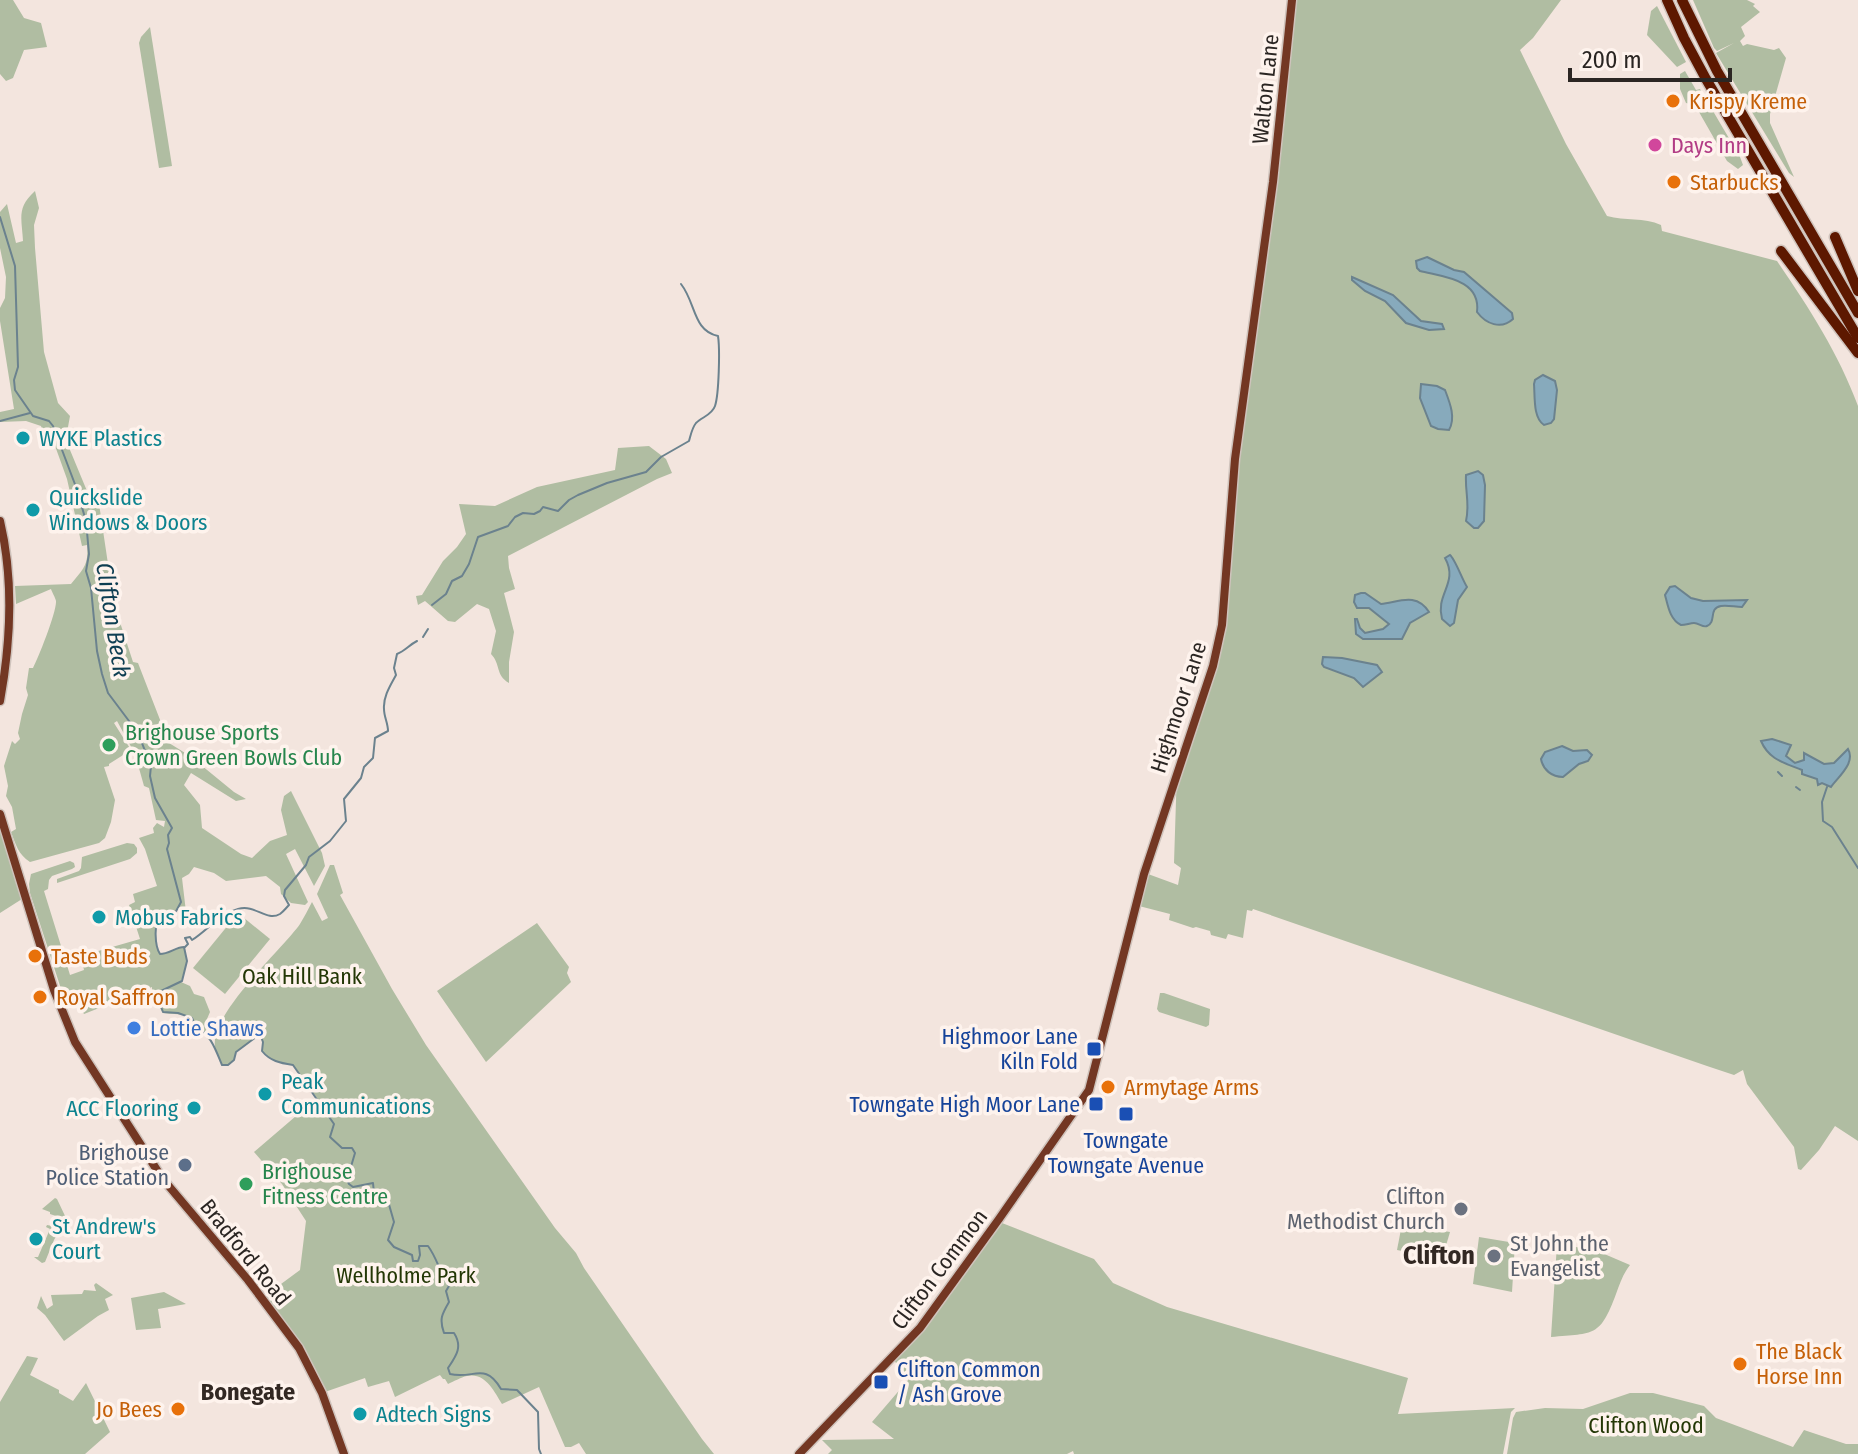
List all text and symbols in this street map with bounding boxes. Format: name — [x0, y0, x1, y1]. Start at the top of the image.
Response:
scale bar — [1570, 32, 1730, 82]
street label: Walton Lane — [1246, 33, 1285, 145]
text: 200 m — [1582, 46, 1642, 74]
place label: Krispy Kreme — [1689, 88, 1807, 115]
marker: Krispy Kreme — [1664, 92, 1682, 110]
place label: Days Inn — [1671, 132, 1747, 159]
marker: Days Inn — [1646, 136, 1664, 154]
place label: Starbucks — [1690, 169, 1779, 196]
marker: Starbucks — [1665, 173, 1683, 191]
place label: WYKE Plastics — [39, 425, 162, 452]
marker: WYKE Plastics — [14, 429, 32, 447]
place label: Quickslide Windows & Doors — [49, 484, 207, 536]
marker: Quickslide Windows & Doors — [24, 501, 42, 519]
water label: Clifton Beck — [90, 561, 136, 680]
street label: Highmoor Lane — [1145, 638, 1212, 776]
place label: Brighouse Sports Crown Green Bowls Club — [125, 719, 342, 771]
marker: Brighouse Sports Crown Green Bowls Club — [100, 736, 118, 754]
place label: Mobus Fabrics — [115, 904, 243, 931]
marker: Mobus Fabrics — [90, 908, 108, 926]
place label: Taste Buds — [51, 943, 148, 970]
marker: Taste Buds — [26, 947, 44, 965]
park label: Oak Hill Bank — [242, 963, 363, 990]
place label: Royal Saffron — [56, 984, 176, 1011]
marker: Royal Saffron — [31, 988, 49, 1006]
place label: Lottie Shaws — [150, 1015, 264, 1042]
marker: Lottie Shaws — [125, 1019, 143, 1037]
place label: Highmoor Lane Kiln Fold — [941, 1023, 1078, 1075]
marker: Highmoor Lane Kiln Fold — [1085, 1040, 1103, 1058]
place label: Peak Communications — [281, 1068, 431, 1120]
place label: Armytage Arms — [1124, 1074, 1259, 1101]
marker: Armytage Arms — [1099, 1078, 1117, 1096]
marker: Peak Communications — [256, 1085, 274, 1103]
place label: Towngate High Moor Lane — [849, 1091, 1080, 1118]
place label: ACC Flooring — [66, 1095, 179, 1122]
marker: Towngate High Moor Lane — [1087, 1095, 1105, 1113]
marker: ACC Flooring — [185, 1099, 203, 1117]
marker: Towngate Towngate Avenue — [1117, 1105, 1135, 1123]
place label: Towngate Towngate Avenue — [1048, 1127, 1204, 1179]
place label: Brighouse Police Station — [46, 1139, 169, 1191]
marker: Brighouse Police Station — [176, 1156, 194, 1174]
place label: Brighouse Fitness Centre — [262, 1158, 388, 1210]
marker: Brighouse Fitness Centre — [237, 1175, 255, 1193]
place label: Clifton Methodist Church — [1287, 1183, 1445, 1235]
street label: Bradford Road — [194, 1194, 297, 1311]
marker: Clifton Methodist Church — [1452, 1200, 1470, 1218]
street label: Clifton Common — [885, 1204, 993, 1335]
place label: St Andrew's Court — [52, 1213, 156, 1265]
marker: St Andrew's Court — [27, 1230, 45, 1248]
place label: St John the Evangelist — [1510, 1230, 1609, 1282]
district label: Clifton — [1403, 1240, 1475, 1271]
marker: St John the Evangelist — [1485, 1247, 1503, 1265]
park label: Wellholme Park — [336, 1262, 477, 1289]
place label: The Black Horse Inn — [1756, 1338, 1843, 1390]
marker: The Black Horse Inn — [1731, 1355, 1749, 1373]
place label: Clifton Common / Ash Grove — [897, 1356, 1041, 1408]
marker: Clifton Common / Ash Grove — [872, 1373, 890, 1391]
district label: Bonegate — [201, 1378, 295, 1406]
place label: Jo Bees — [96, 1396, 162, 1423]
marker: Jo Bees — [169, 1400, 187, 1418]
place label: Adtech Signs — [376, 1401, 491, 1428]
marker: Adtech Signs — [351, 1405, 369, 1423]
park label: Clifton Wood — [1588, 1412, 1704, 1439]

